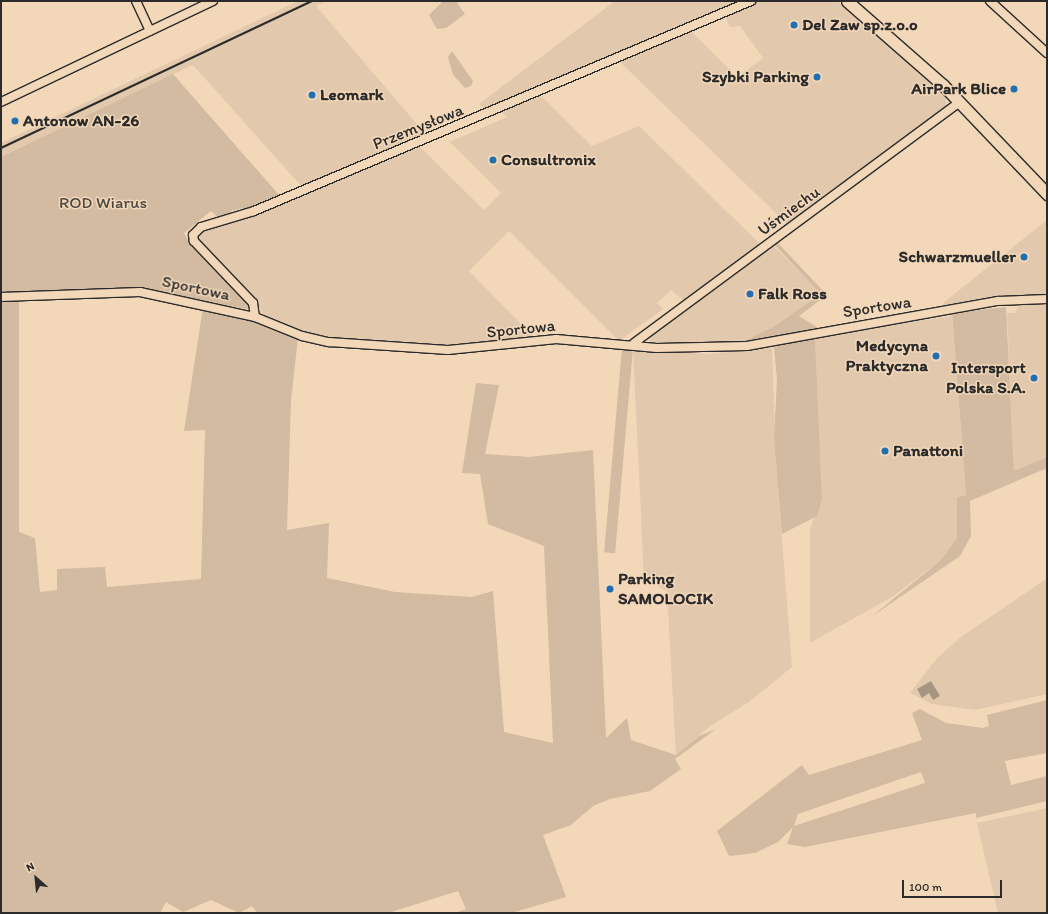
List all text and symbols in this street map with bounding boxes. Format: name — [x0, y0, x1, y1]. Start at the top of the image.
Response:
place label: Del Zaw sp.z.o.o — [802, 15, 918, 35]
marker: Del Zaw sp.z.o.o — [789, 20, 799, 30]
place label: Szybki Parking — [702, 67, 809, 87]
marker: Szybki Parking — [812, 72, 822, 82]
place label: AirPark Blice — [911, 79, 1006, 99]
marker: AirPark Blice — [1009, 84, 1019, 94]
place label: Leomark — [320, 85, 384, 105]
marker: Leomark — [307, 90, 317, 100]
street label: Przemysłowa — [370, 100, 466, 154]
place label: Antonow AN-26 — [23, 111, 139, 131]
marker: Antonow AN-26 — [10, 116, 20, 126]
place label: Consultronix — [501, 150, 596, 170]
marker: Consultronix — [488, 155, 498, 165]
street label: Uśmiechu — [754, 182, 824, 240]
park label: ROD Wiarus — [59, 193, 147, 213]
place label: Schwarzmueller — [899, 247, 1016, 267]
marker: Schwarzmueller — [1019, 252, 1029, 262]
street label: Sportowa — [160, 271, 232, 305]
place label: Falk Ross — [758, 284, 826, 304]
marker: Falk Ross — [745, 289, 755, 299]
street label: Sportowa — [841, 292, 913, 322]
street label: Sportowa — [486, 315, 556, 343]
place label: Medycyna Praktyczna — [846, 336, 928, 376]
marker: Medycyna Praktyczna — [931, 351, 941, 361]
place label: Intersport Polska S.A. — [946, 358, 1026, 398]
marker: Intersport Polska S.A. — [1029, 373, 1039, 383]
place label: Panattoni — [893, 441, 963, 461]
marker: Panattoni — [880, 446, 890, 456]
place label: Parking SAMOLOCIK — [618, 569, 713, 609]
marker: Parking SAMOLOCIK — [605, 584, 615, 594]
north arrow — [16, 858, 56, 898]
text: N — [24, 859, 37, 874]
scale bar — [904, 872, 1004, 898]
text: 100 m — [909, 880, 942, 894]

